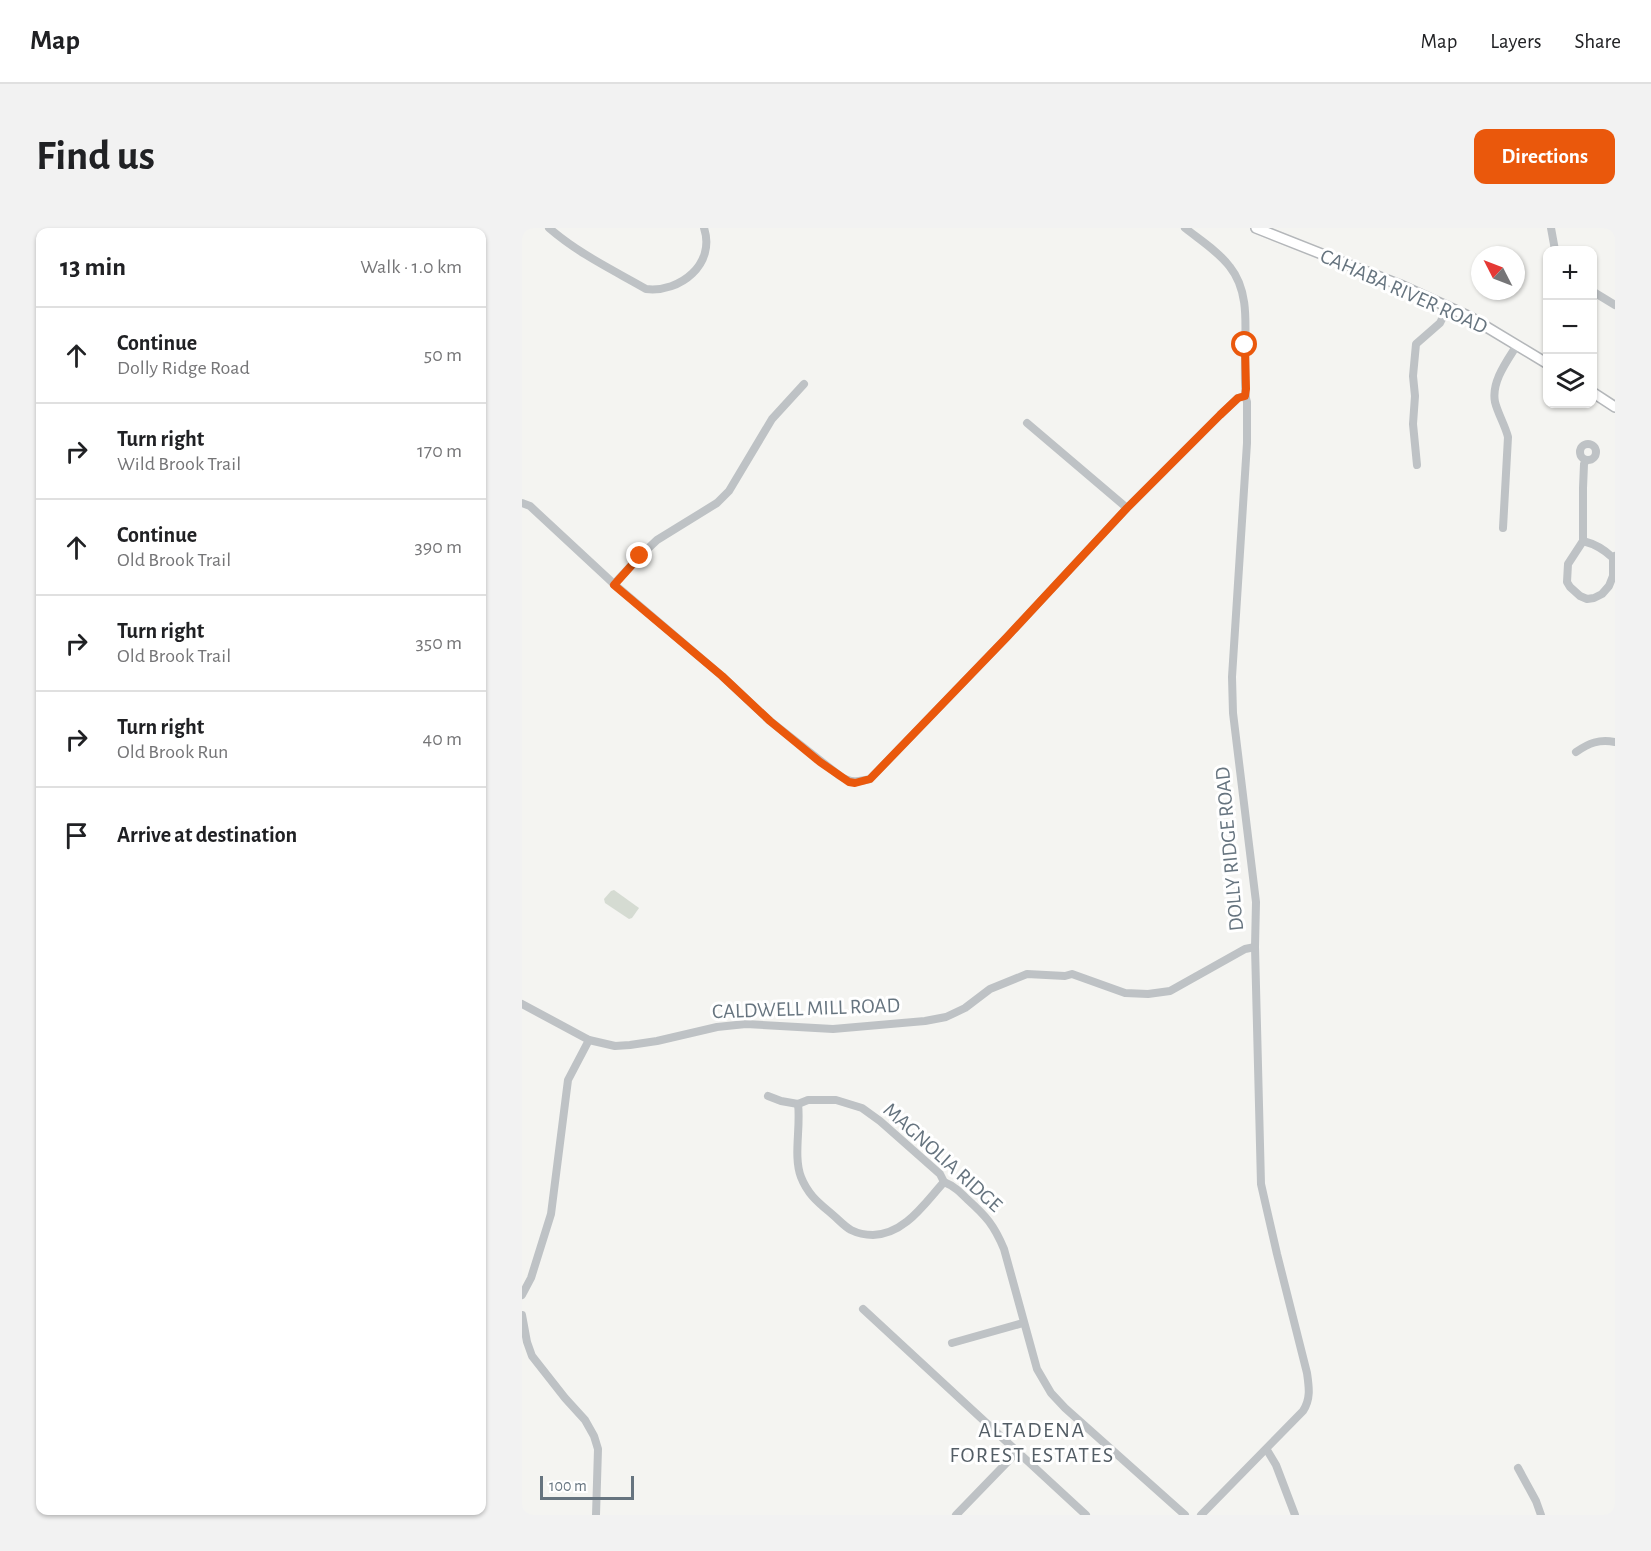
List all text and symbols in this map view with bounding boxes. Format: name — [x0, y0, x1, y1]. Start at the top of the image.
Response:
text: Map — [30, 27, 80, 55]
text: Map — [1421, 31, 1457, 52]
text: Layers — [1490, 31, 1541, 52]
text: Share — [1574, 31, 1621, 52]
button: Directions — [1474, 129, 1615, 184]
text: Find us — [36, 135, 155, 177]
street label: CAHABA RIVER ROAD — [1317, 245, 1491, 338]
north arrow — [1471, 246, 1525, 300]
map controls — [1543, 246, 1597, 408]
button: + — [1543, 246, 1597, 300]
text: 13 min — [60, 254, 126, 280]
text: Walk · 1.0 km — [360, 257, 462, 277]
button: − — [1543, 300, 1597, 354]
route start — [1231, 331, 1257, 357]
text: Continue — [117, 332, 197, 354]
icon: ahead — [60, 339, 93, 372]
text: 50 m — [424, 345, 462, 365]
button: layers — [1543, 354, 1597, 408]
text: Dolly Ridge Road — [117, 358, 250, 378]
text: Turn right — [117, 428, 204, 450]
icon: right — [60, 435, 93, 468]
text: 170 m — [417, 441, 462, 461]
text: Wild Brook Trail — [117, 454, 241, 474]
text: Continue — [117, 524, 197, 546]
icon: ahead — [60, 531, 93, 564]
text: 390 m — [415, 537, 462, 557]
route end — [626, 542, 652, 568]
text: Old Brook Trail — [117, 550, 231, 570]
text: Turn right — [117, 620, 204, 642]
icon: right — [60, 627, 93, 660]
text: 350 m — [416, 633, 462, 653]
text: Old Brook Trail — [117, 646, 231, 666]
text: Turn right — [117, 716, 204, 738]
icon: right — [60, 723, 93, 756]
text: 40 m — [423, 729, 462, 749]
text: Old Brook Run — [117, 742, 228, 762]
street label: DOLLY RIDGE ROAD — [1212, 766, 1247, 932]
icon: arrive — [60, 819, 93, 852]
text: Arrive at destination — [117, 824, 297, 846]
street label: CALDWELL MILL ROAD — [712, 995, 900, 1022]
street label: MAGNOLIA RIDGE — [879, 1099, 1006, 1216]
district label: ALTADENA FOREST ESTATES — [949, 1419, 1115, 1466]
scale bar — [540, 1473, 634, 1500]
text: 100 m — [549, 1478, 587, 1494]

